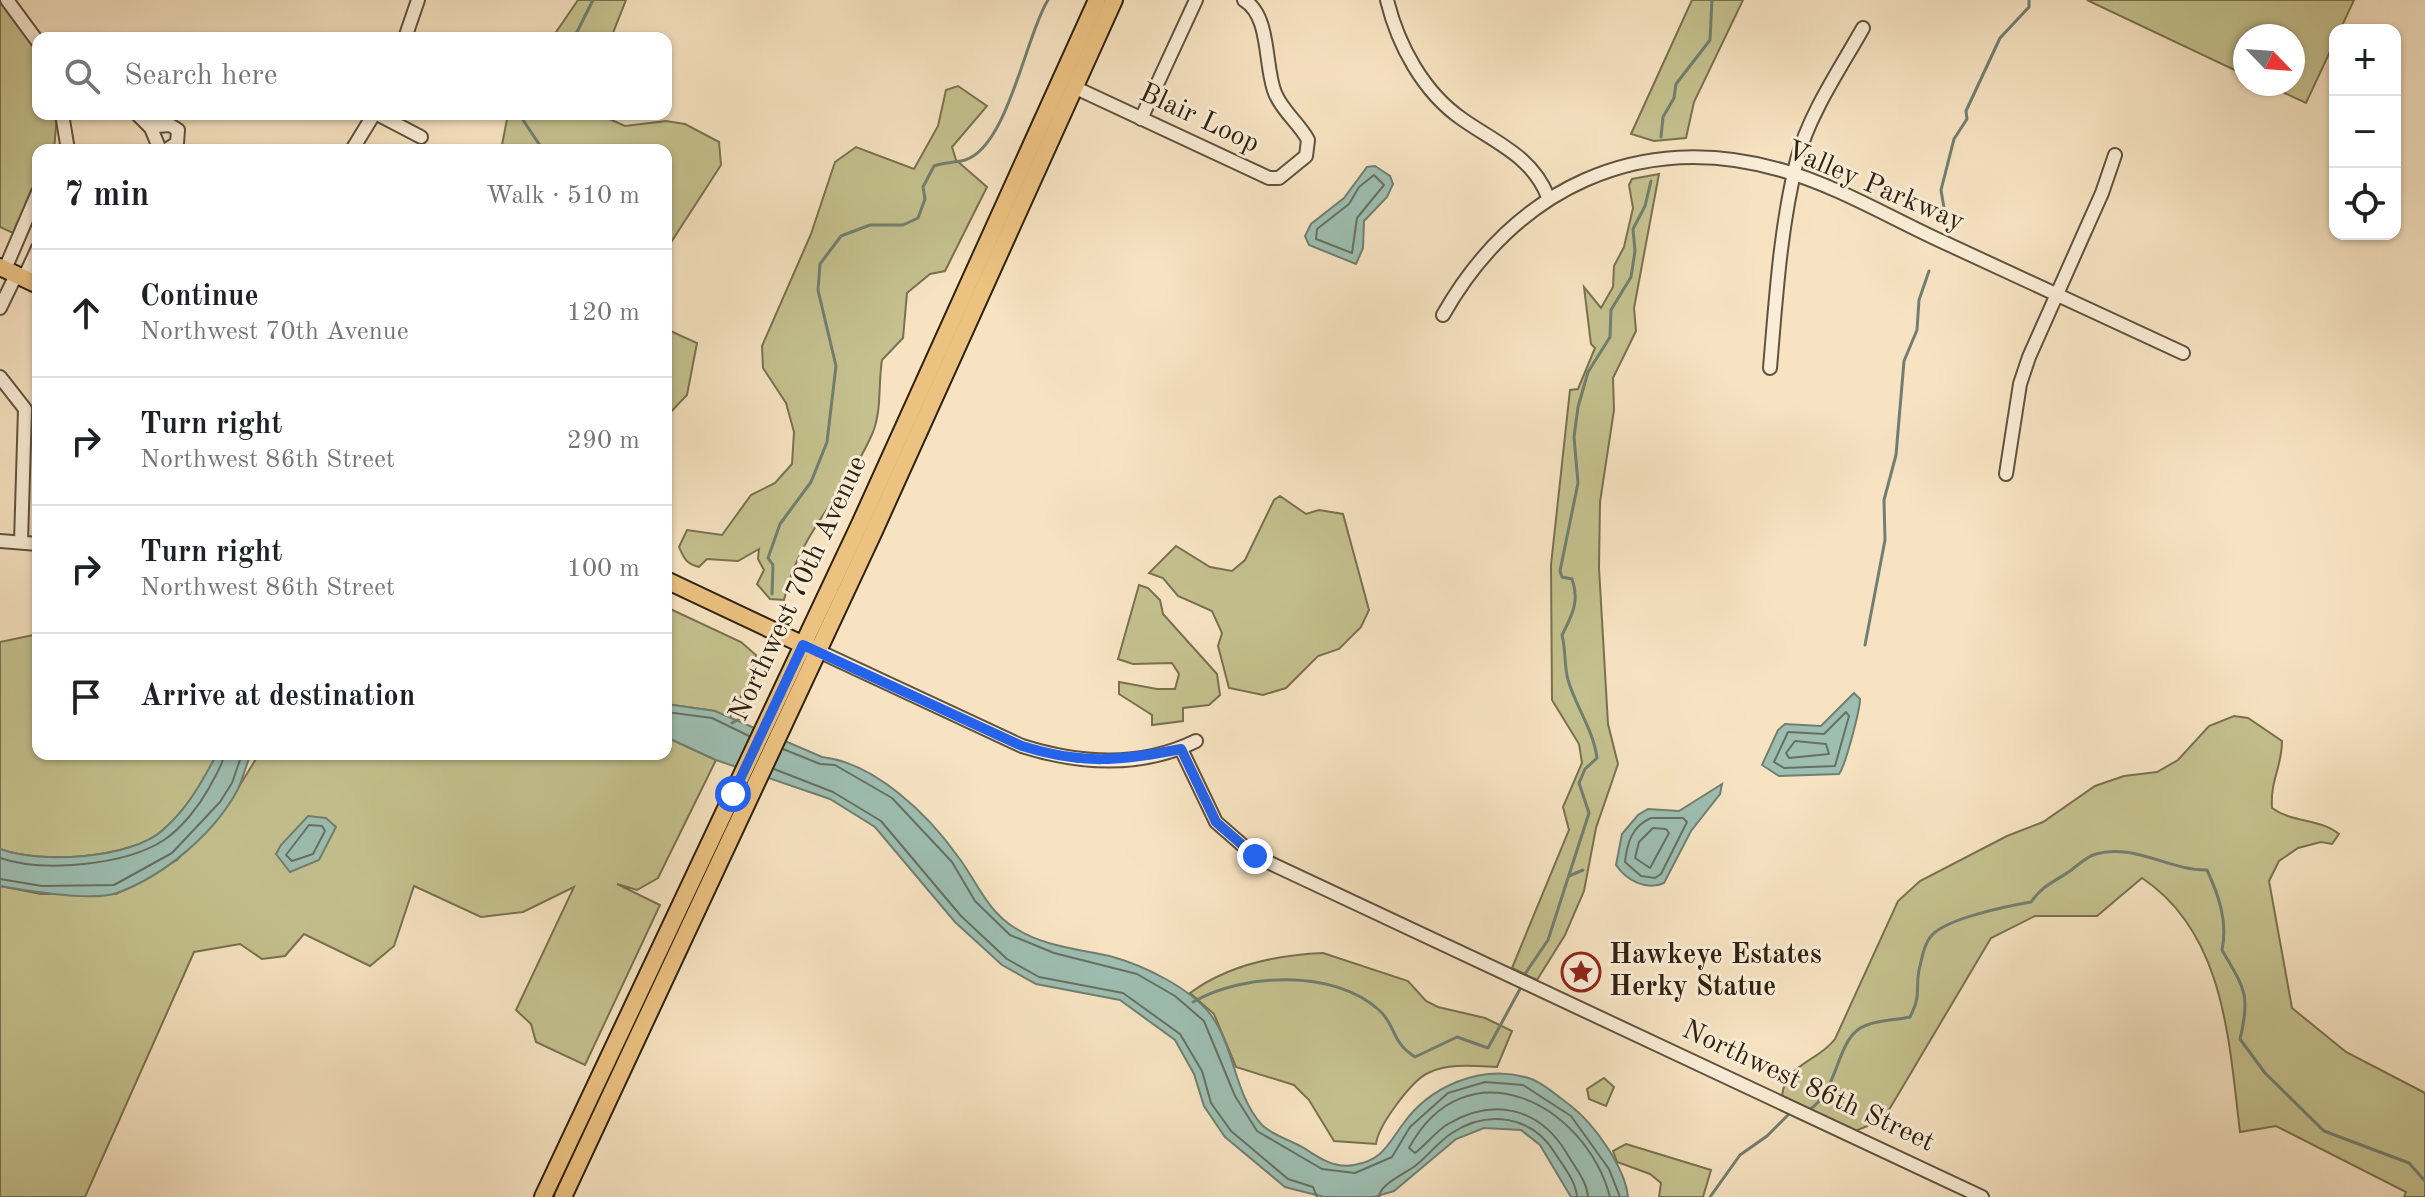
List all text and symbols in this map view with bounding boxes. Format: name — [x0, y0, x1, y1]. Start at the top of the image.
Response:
north arrow — [2233, 24, 2305, 96]
map controls — [2329, 24, 2401, 240]
button: + — [2329, 24, 2401, 96]
search box — [32, 32, 672, 120]
icon: search — [60, 54, 104, 98]
text: Search here — [124, 61, 278, 91]
street label: Blair Loop — [1135, 79, 1263, 159]
button: − — [2329, 96, 2401, 168]
street label: Valley Parkway — [1782, 137, 1968, 237]
button: locate — [2329, 168, 2401, 240]
text: 7 min — [64, 179, 149, 213]
text: Walk · 510 m — [486, 183, 640, 209]
text: Continue — [140, 282, 259, 312]
icon: ahead — [64, 291, 108, 335]
text: 120 m — [567, 300, 640, 326]
text: Northwest 70th Avenue — [140, 319, 409, 345]
text: Turn right — [140, 410, 282, 440]
icon: right — [64, 419, 108, 463]
text: 290 m — [567, 428, 640, 454]
text: Northwest 86th Street — [140, 447, 395, 473]
street label: Northwest 70th Avenue — [725, 452, 873, 726]
text: Turn right — [140, 538, 282, 568]
icon: right — [64, 547, 108, 591]
text: 100 m — [567, 556, 640, 582]
text: Northwest 86th Street — [140, 575, 395, 601]
icon: arrive — [64, 675, 108, 719]
text: Arrive at destination — [140, 682, 415, 712]
route start — [715, 776, 751, 812]
route end — [1237, 838, 1273, 874]
place label: Hawkeye Estates Herky Statue — [1609, 942, 1822, 1002]
place icon: Hawkeye Estates Herky Statue — [1560, 951, 1602, 993]
street label: Northwest 86th Street — [1678, 1016, 1938, 1158]

